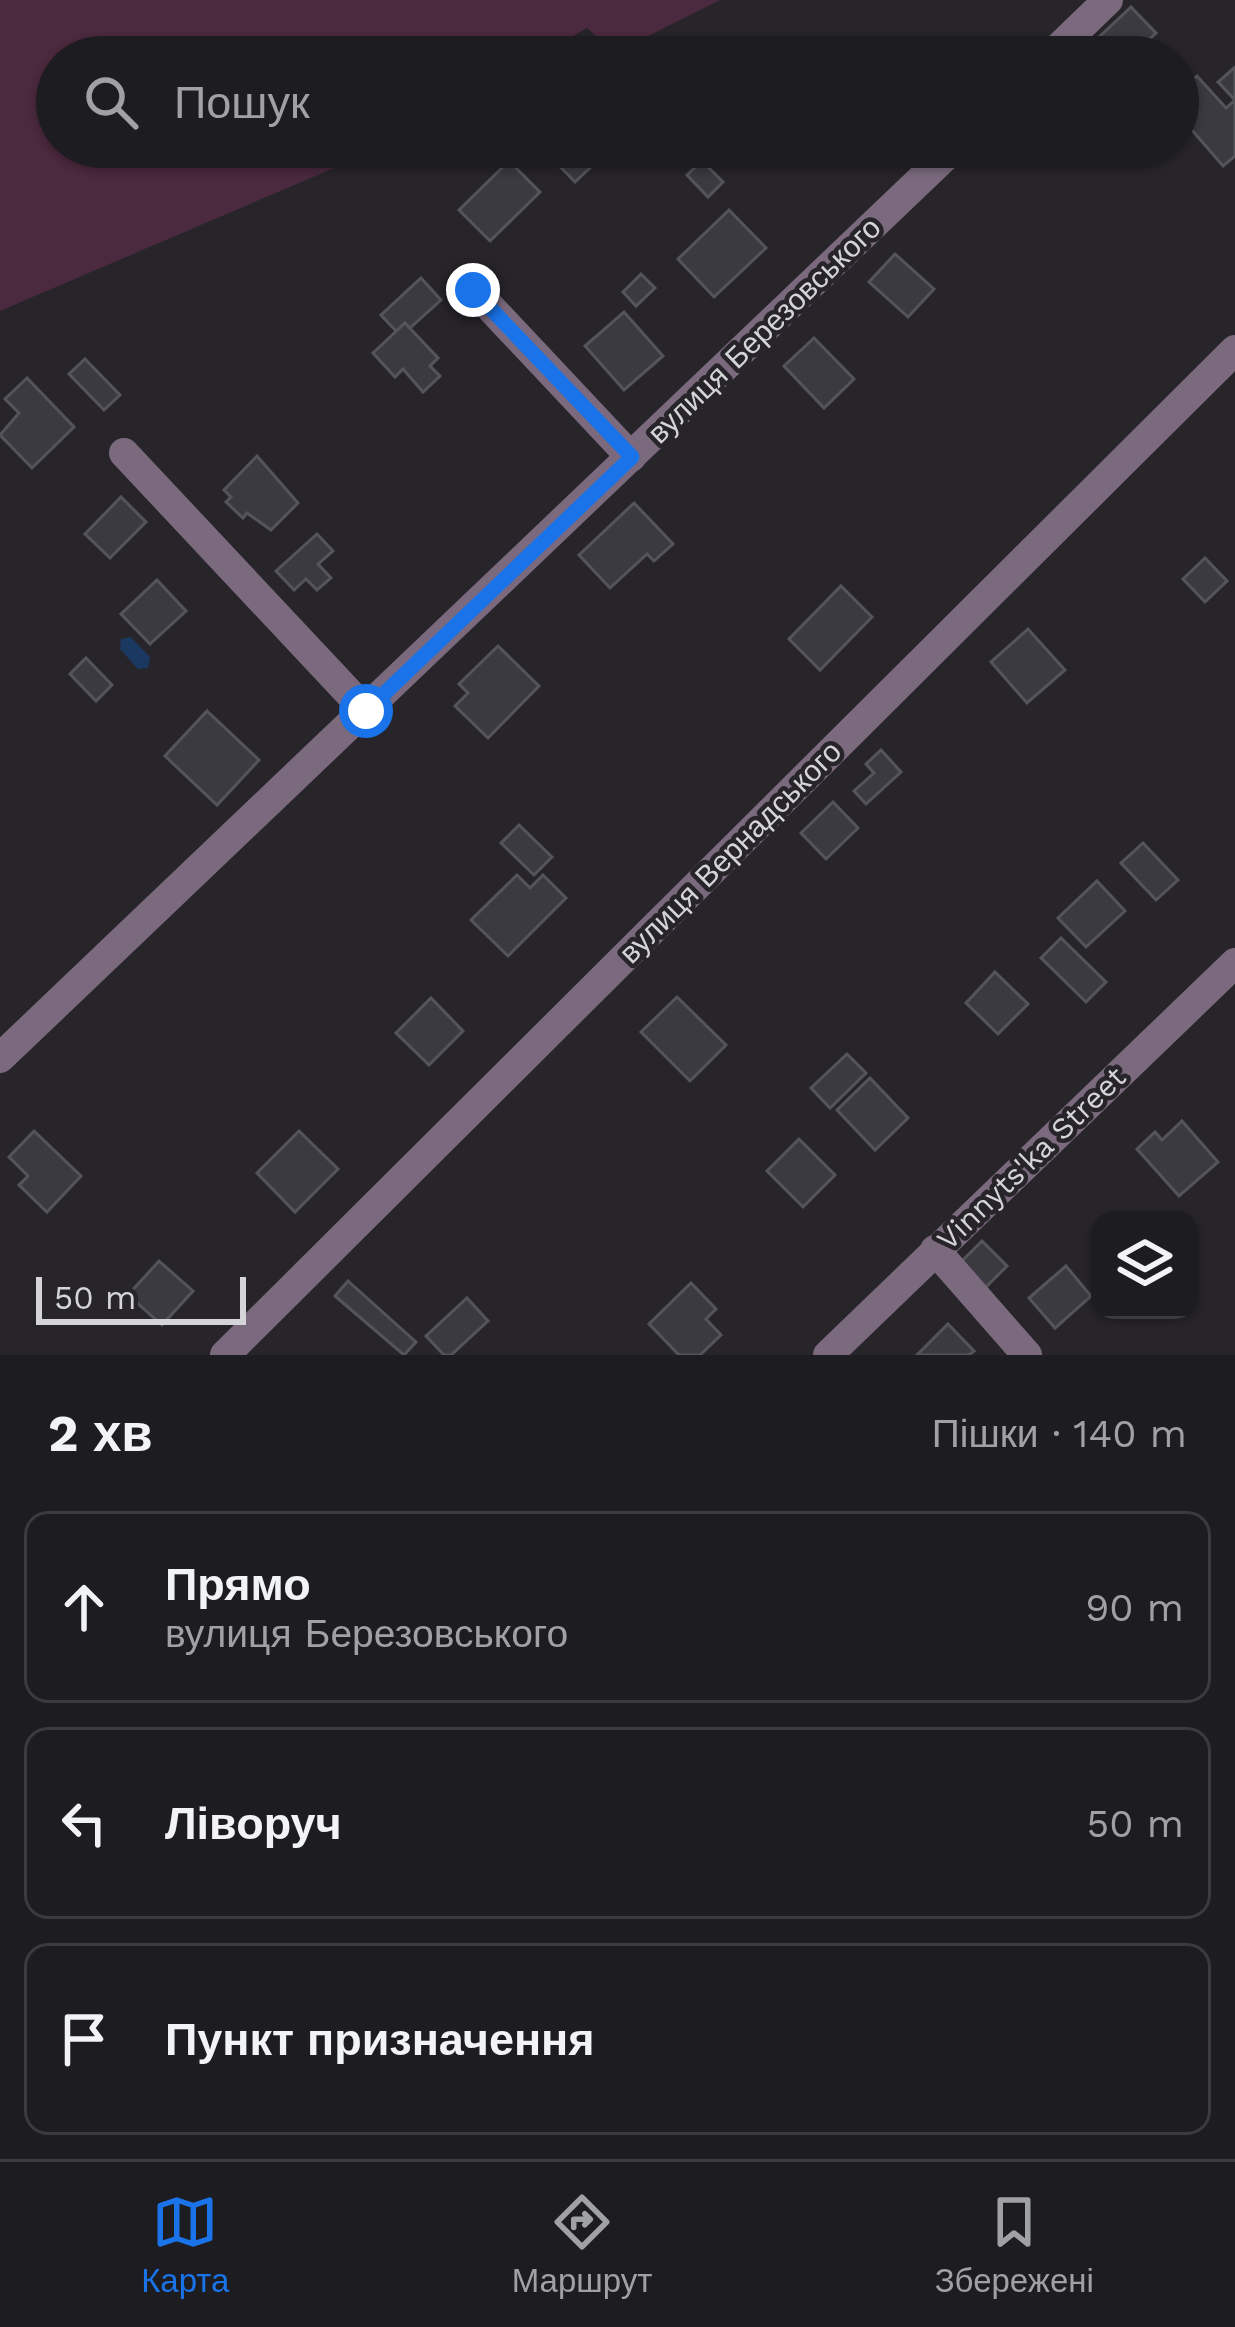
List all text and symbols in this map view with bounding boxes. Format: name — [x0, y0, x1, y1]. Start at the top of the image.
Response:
search box — [36, 36, 1199, 168]
icon: search — [78, 69, 144, 135]
text: Пошук — [174, 76, 310, 129]
street label: вулиця Березовського — [640, 210, 888, 450]
route end — [446, 263, 500, 317]
route start — [339, 684, 393, 738]
street label: вулиця Вернадського — [612, 734, 848, 970]
street label: Vinnyts'ka Street — [930, 1059, 1133, 1257]
map controls — [1091, 1211, 1199, 1319]
button: layers — [1091, 1211, 1199, 1319]
scale bar — [36, 1271, 246, 1324]
text: 50 m — [54, 1278, 136, 1317]
text: 2 хв — [48, 1404, 153, 1463]
text: Пішки · 140 m — [932, 1411, 1187, 1456]
text: Прямо — [165, 1558, 311, 1611]
icon: ahead — [51, 1574, 117, 1640]
text: 90 m — [1085, 1585, 1184, 1630]
text: вулиця Березовського — [165, 1611, 568, 1656]
icon: left — [51, 1790, 117, 1856]
text: Ліворуч — [165, 1797, 342, 1850]
text: 50 m — [1087, 1801, 1184, 1846]
icon: arrive — [51, 2006, 117, 2072]
text: Пункт призначення — [165, 2013, 595, 2066]
tab: Карта — [141, 2189, 229, 2300]
tab: Маршрут — [512, 2189, 652, 2300]
tab: Збережені — [935, 2189, 1094, 2300]

